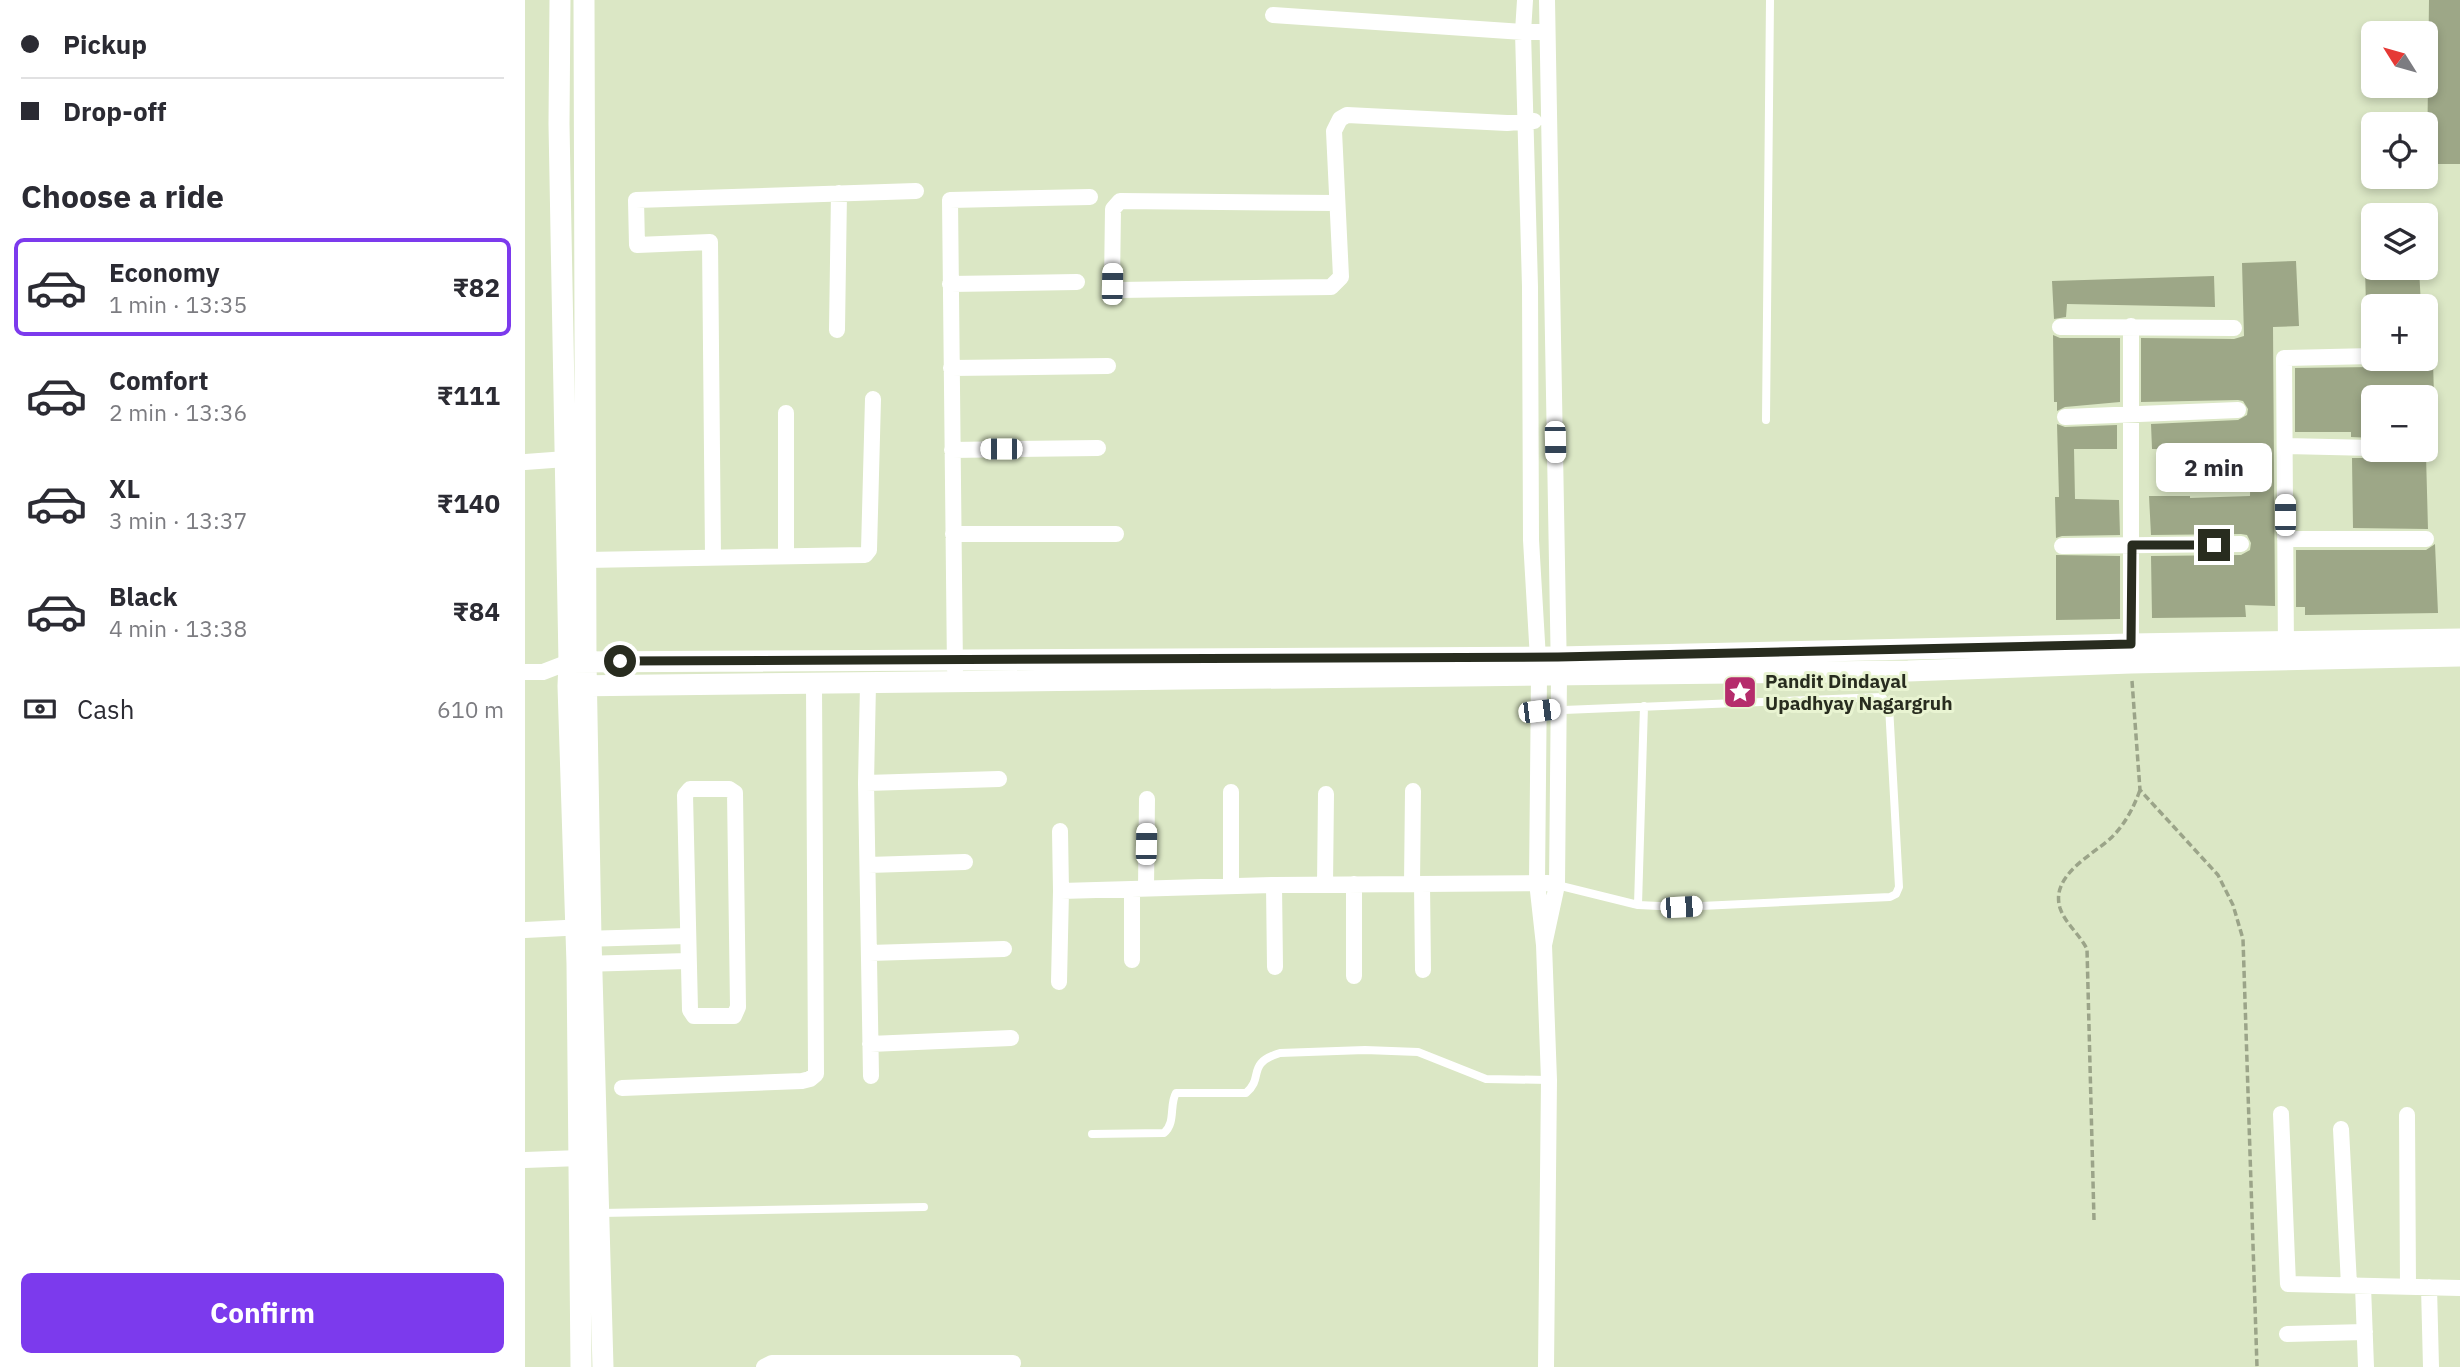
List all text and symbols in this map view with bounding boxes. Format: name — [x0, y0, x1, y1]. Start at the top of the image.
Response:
north arrow — [2361, 21, 2438, 98]
map controls — [2361, 21, 2438, 462]
text: Pickup — [63, 27, 147, 61]
text: Drop-off — [63, 94, 166, 128]
button: locate — [2361, 112, 2438, 189]
text: Choose a ride — [21, 175, 224, 217]
button: layers — [2361, 203, 2438, 280]
text: Economy — [109, 255, 220, 289]
icon: car — [25, 256, 88, 319]
car — [1102, 263, 1123, 305]
text: ₹82 — [452, 270, 500, 304]
text: 1 min · 13:35 — [109, 289, 247, 319]
button: + — [2361, 294, 2438, 371]
text: Comfort — [109, 363, 208, 397]
icon: car — [25, 364, 88, 427]
text: ₹111 — [437, 378, 500, 412]
button: − — [2361, 385, 2438, 462]
text: 2 min · 13:36 — [109, 397, 247, 427]
car — [1545, 421, 1566, 463]
car — [981, 439, 1023, 460]
callout: 2 min — [2156, 444, 2272, 492]
text: 2 min — [2184, 452, 2244, 482]
text: XL — [109, 471, 140, 505]
icon: car — [25, 472, 88, 535]
text: ₹140 — [437, 486, 500, 520]
car — [2275, 494, 2296, 536]
text: 3 min · 13:37 — [109, 505, 247, 535]
route end — [2198, 529, 2230, 561]
text: Black — [109, 579, 177, 613]
icon: car — [25, 580, 88, 643]
text: ₹84 — [452, 594, 500, 628]
text: 4 min · 13:38 — [109, 613, 247, 643]
route start — [604, 645, 636, 677]
place label: Pandit Dindayal Upadhyay Nagargruh — [1765, 669, 1952, 715]
place icon: Pandit Dindayal Upadhyay Nagargruh — [1721, 673, 1759, 711]
icon: cash — [21, 690, 59, 728]
text: Cash — [77, 692, 134, 726]
text: 610 m — [437, 694, 504, 724]
car — [1517, 698, 1562, 724]
car — [1136, 823, 1157, 865]
car — [1660, 895, 1703, 919]
button: Confirm — [21, 1273, 504, 1353]

